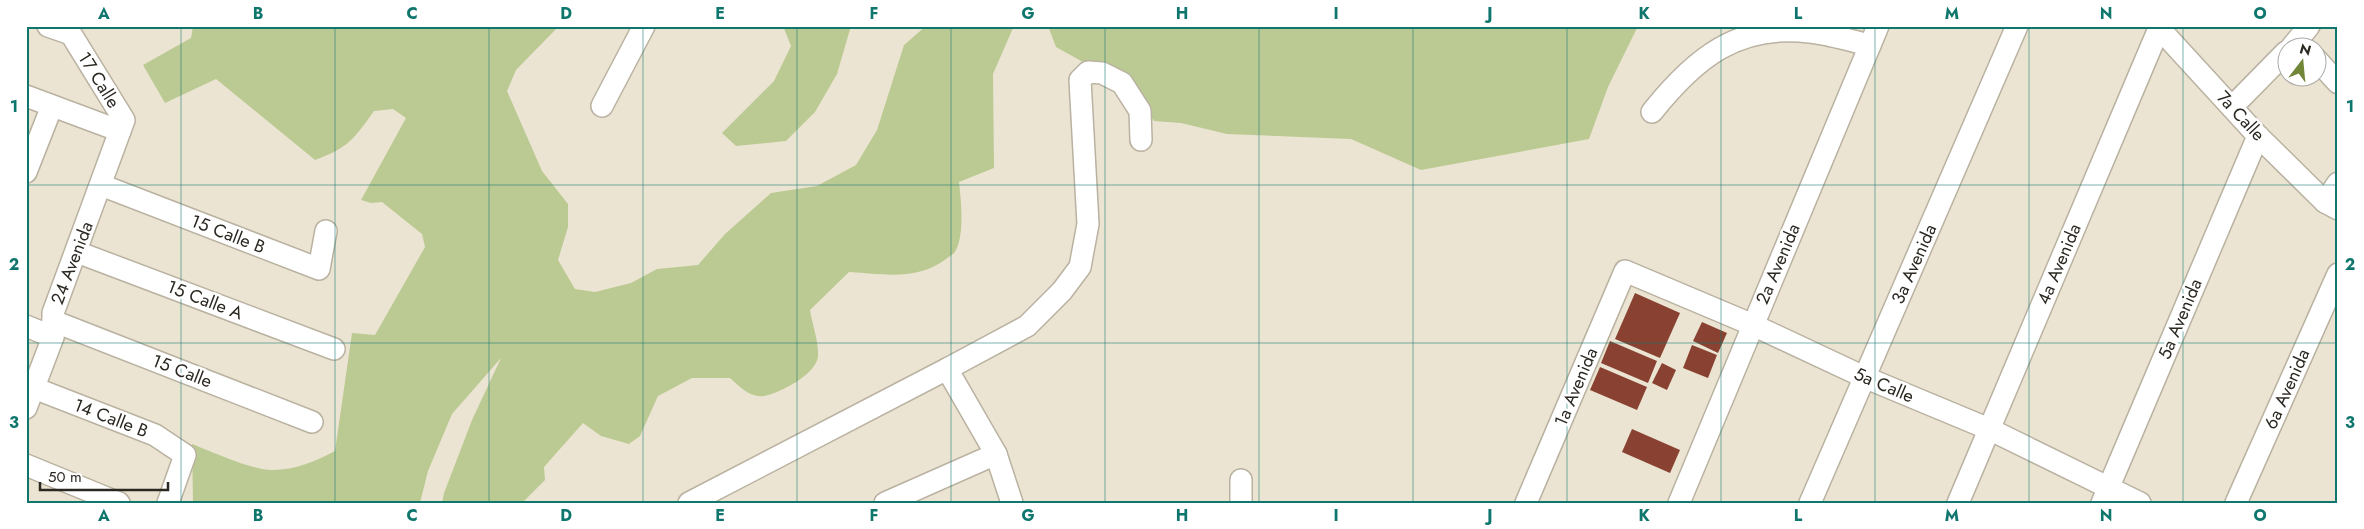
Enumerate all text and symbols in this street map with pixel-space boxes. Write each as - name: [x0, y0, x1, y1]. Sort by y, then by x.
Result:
- text: A: [97, 2, 110, 25]
- text: B: [253, 2, 263, 25]
- text: C: [406, 2, 418, 25]
- text: D: [560, 2, 572, 25]
- text: E: [715, 2, 725, 25]
- text: F: [870, 2, 878, 25]
- text: G: [1021, 2, 1035, 25]
- text: H: [1176, 2, 1188, 25]
- text: I: [1333, 2, 1339, 25]
- text: J: [1484, 2, 1493, 25]
- text: K: [1638, 2, 1650, 25]
- text: L: [1794, 2, 1803, 25]
- text: M: [1945, 2, 1959, 25]
- text: N: [2100, 2, 2112, 25]
- text: O: [2253, 2, 2267, 25]
- north arrow: [2276, 38, 2326, 88]
- text: N: [2297, 38, 2314, 61]
- street label: 17 Calle: [72, 47, 126, 113]
- street label: 7a Calle: [2211, 85, 2271, 147]
- text: 1: [10, 95, 18, 118]
- text: 1: [2346, 95, 2354, 118]
- street label: 15 Calle B: [187, 208, 269, 260]
- street label: 24 Avenida: [44, 218, 100, 308]
- street label: 2a Avenida: [1749, 220, 1807, 308]
- street label: 3a Avenida: [1885, 220, 1943, 308]
- street label: 4a Avenida: [2030, 220, 2088, 308]
- text: 2: [9, 253, 19, 276]
- text: 2: [2345, 253, 2355, 276]
- street label: 15 Calle A: [163, 274, 247, 326]
- street label: 5a Avenida: [2151, 275, 2209, 363]
- street label: 1a Avenida: [1548, 344, 1604, 430]
- street label: 6a Avenida: [2258, 345, 2316, 433]
- street label: 15 Calle: [148, 348, 216, 394]
- street label: 5a Calle: [1850, 361, 1918, 409]
- street label: 14 Calle B: [70, 392, 152, 444]
- text: 3: [9, 411, 19, 434]
- text: 3: [2345, 411, 2355, 434]
- scale bar: [40, 459, 168, 491]
- text: 50 m: [48, 466, 82, 488]
- text: A: [97, 504, 110, 527]
- text: B: [253, 504, 263, 527]
- text: C: [406, 504, 418, 527]
- text: D: [560, 504, 572, 527]
- text: E: [715, 504, 725, 527]
- text: F: [870, 504, 878, 527]
- text: G: [1021, 504, 1035, 527]
- text: H: [1176, 504, 1188, 527]
- text: I: [1333, 504, 1339, 527]
- text: J: [1484, 504, 1493, 527]
- text: K: [1638, 504, 1650, 527]
- text: L: [1794, 504, 1803, 527]
- text: M: [1945, 504, 1959, 527]
- text: N: [2100, 504, 2112, 527]
- text: O: [2253, 504, 2267, 527]

